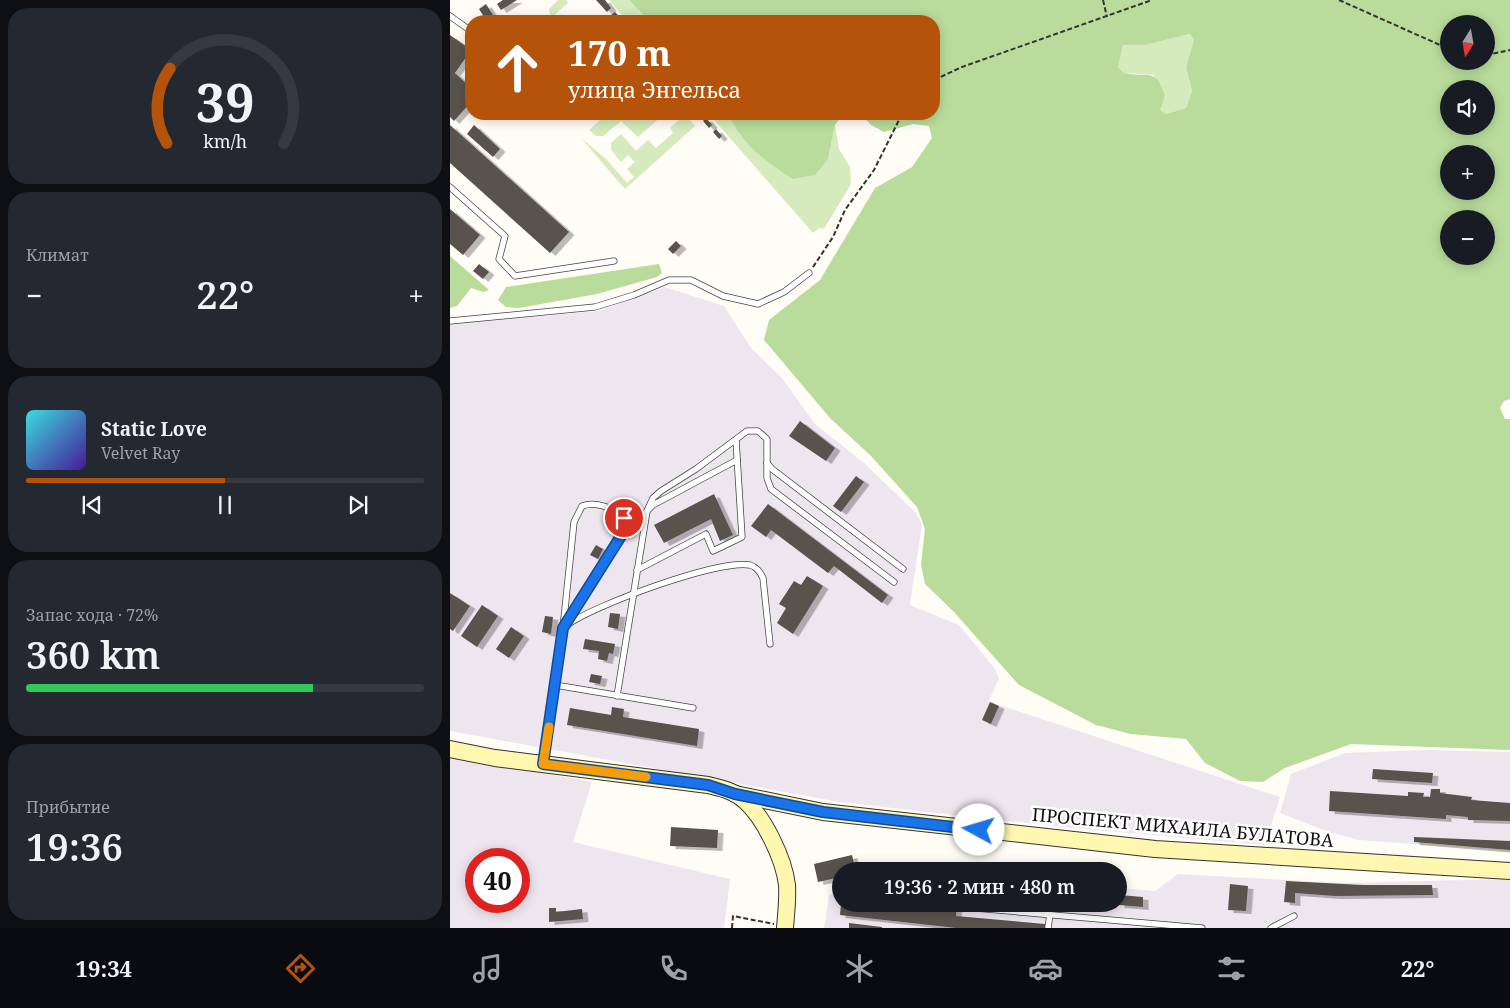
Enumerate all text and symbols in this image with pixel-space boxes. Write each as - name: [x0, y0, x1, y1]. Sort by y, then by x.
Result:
- north arrow: [1440, 15, 1495, 70]
- map controls: [1440, 15, 1495, 265]
- text: 170 m: [568, 29, 671, 76]
- icon: ahead: [485, 35, 550, 100]
- text: 39: [196, 66, 254, 137]
- text: улица Энгельса: [568, 74, 741, 104]
- button: sound: [1440, 80, 1495, 135]
- text: km/h: [203, 129, 247, 153]
- button: +: [1440, 145, 1495, 200]
- button: −: [1440, 210, 1495, 265]
- text: Климат: [26, 244, 89, 266]
- text: 22°: [196, 268, 254, 320]
- text: −: [26, 276, 42, 314]
- text: +: [408, 276, 424, 314]
- text: Static Love: [101, 416, 207, 442]
- text: Velvet Ray: [101, 442, 180, 464]
- icon: previous: [78, 491, 106, 519]
- icon: pause: [211, 491, 239, 519]
- icon: next: [344, 491, 372, 519]
- pin: [603, 497, 645, 539]
- icon: arrive: [610, 504, 638, 532]
- text: Запас хода · 72%: [26, 604, 158, 626]
- text: 360 km: [26, 628, 160, 680]
- text: Прибытие: [26, 796, 110, 818]
- street label: ПРОСПЕКТ МИХАИЛА БУЛАТОВА: [1031, 802, 1335, 852]
- position arrow: [952, 803, 1004, 855]
- text: 19:36: [26, 820, 123, 872]
- speed limit sign: 40: [465, 848, 530, 913]
- text: 19:36 · 2 мин · 480 m: [884, 874, 1075, 900]
- icon: directions: [283, 951, 318, 986]
- icon: music: [470, 951, 505, 986]
- icon: phone: [656, 951, 691, 986]
- icon: climate: [842, 951, 877, 986]
- icon: car: [1028, 951, 1063, 986]
- icon: filters: [1214, 951, 1249, 986]
- text: 19:34: [76, 953, 132, 983]
- text: 22°: [1401, 953, 1434, 983]

